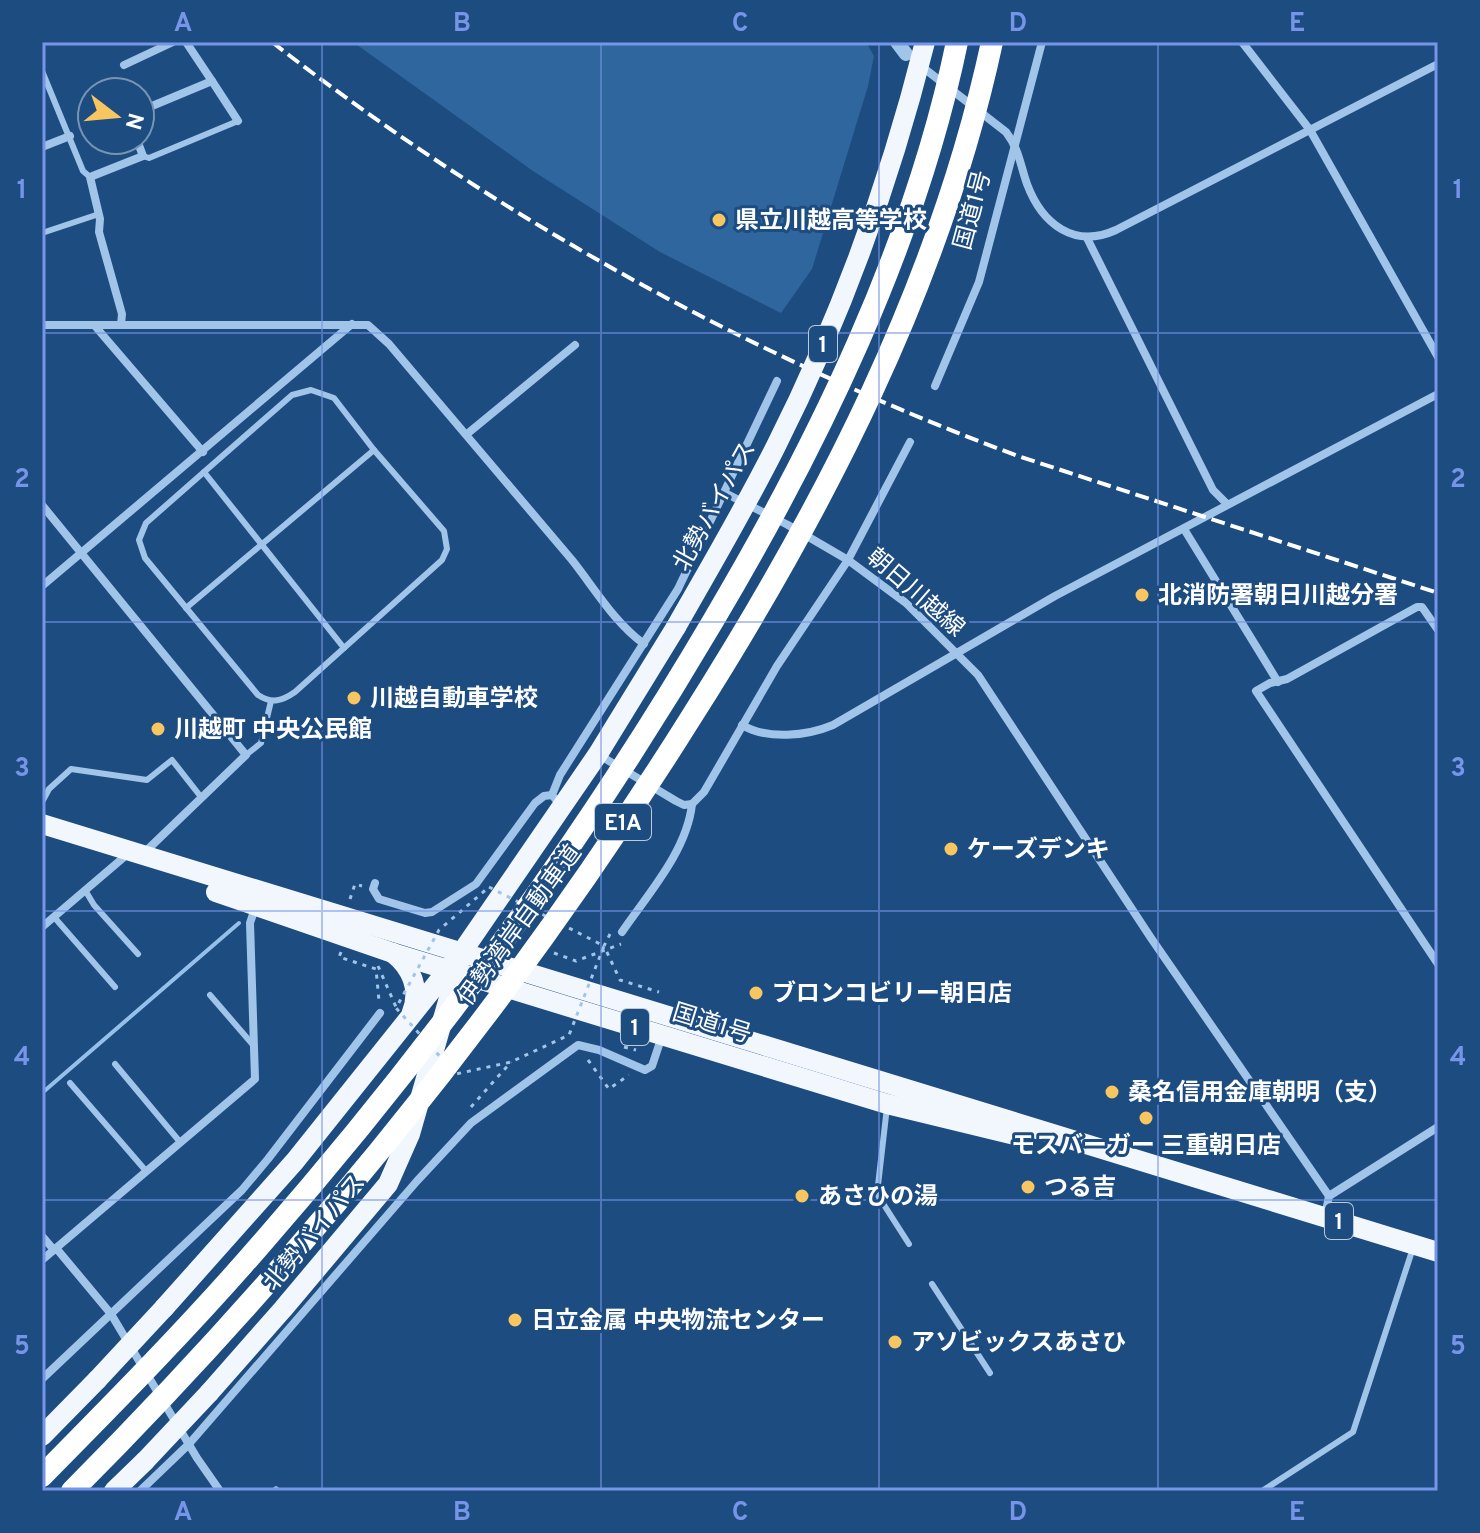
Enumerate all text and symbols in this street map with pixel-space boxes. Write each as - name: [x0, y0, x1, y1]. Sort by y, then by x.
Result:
- text: A: [174, 8, 192, 41]
- text: B: [453, 8, 471, 41]
- text: C: [732, 8, 748, 41]
- text: D: [1009, 8, 1027, 41]
- text: E: [1289, 8, 1305, 41]
- north arrow: [76, 76, 156, 156]
- text: N: [118, 110, 148, 132]
- street label: 国道1号: [949, 168, 999, 253]
- text: 1: [17, 175, 27, 208]
- text: 1: [1453, 175, 1463, 208]
- place label: 県立川越高等学校: [735, 207, 927, 237]
- marker: 県立川越高等学校: [710, 211, 728, 229]
- road number: 1: [809, 326, 837, 362]
- street label: 北勢バイパス: [668, 437, 764, 577]
- text: 2: [14, 464, 30, 497]
- text: 2: [1450, 464, 1466, 497]
- street label: 朝日川越線: [860, 543, 970, 644]
- place label: 北消防署朝日川越分署: [1158, 582, 1398, 612]
- marker: 北消防署朝日川越分署: [1133, 586, 1151, 604]
- place label: 川越自動車学校: [370, 685, 538, 715]
- marker: 川越自動車学校: [345, 689, 363, 707]
- place label: 川越町 中央公民館: [174, 716, 372, 746]
- marker: 川越町 中央公民館: [149, 720, 167, 738]
- text: 3: [14, 753, 30, 786]
- text: 3: [1450, 753, 1466, 786]
- road number: E1A: [595, 804, 651, 840]
- place label: ケーズデンキ: [967, 836, 1110, 866]
- street label: 伊勢湾岸自動車道: [452, 840, 589, 1013]
- marker: ケーズデンキ: [942, 840, 960, 858]
- place label: ブロンコビリー朝日店: [772, 980, 1012, 1010]
- marker: ブロンコビリー朝日店: [747, 984, 765, 1002]
- street label: 国道1号: [668, 999, 755, 1051]
- road number: 1: [621, 1009, 649, 1045]
- text: 4: [14, 1042, 30, 1075]
- text: 4: [1450, 1042, 1466, 1075]
- place label: 桑名信用金庫朝明（支）: [1128, 1079, 1392, 1109]
- marker: 桑名信用金庫朝明（支）: [1103, 1083, 1121, 1101]
- marker: モスバーガー 三重朝日店: [1137, 1109, 1155, 1127]
- place label: モスバーガー 三重朝日店: [1011, 1132, 1281, 1162]
- street label: 北勢バイパス: [258, 1169, 373, 1298]
- place label: つる吉: [1044, 1174, 1116, 1204]
- marker: つる吉: [1019, 1178, 1037, 1196]
- place label: あさひの湯: [818, 1183, 938, 1213]
- marker: あさひの湯: [793, 1187, 811, 1205]
- road number: 1: [1325, 1203, 1353, 1239]
- place label: 日立金属 中央物流センター: [531, 1307, 825, 1337]
- marker: 日立金属 中央物流センター: [506, 1311, 524, 1329]
- place label: アソビックスあさひ: [911, 1329, 1126, 1359]
- text: 5: [14, 1331, 30, 1364]
- text: 5: [1450, 1331, 1466, 1364]
- marker: アソビックスあさひ: [886, 1333, 904, 1351]
- text: A: [174, 1497, 192, 1530]
- text: B: [453, 1497, 471, 1530]
- text: C: [732, 1497, 748, 1530]
- text: D: [1009, 1497, 1027, 1530]
- text: E: [1289, 1497, 1305, 1530]

